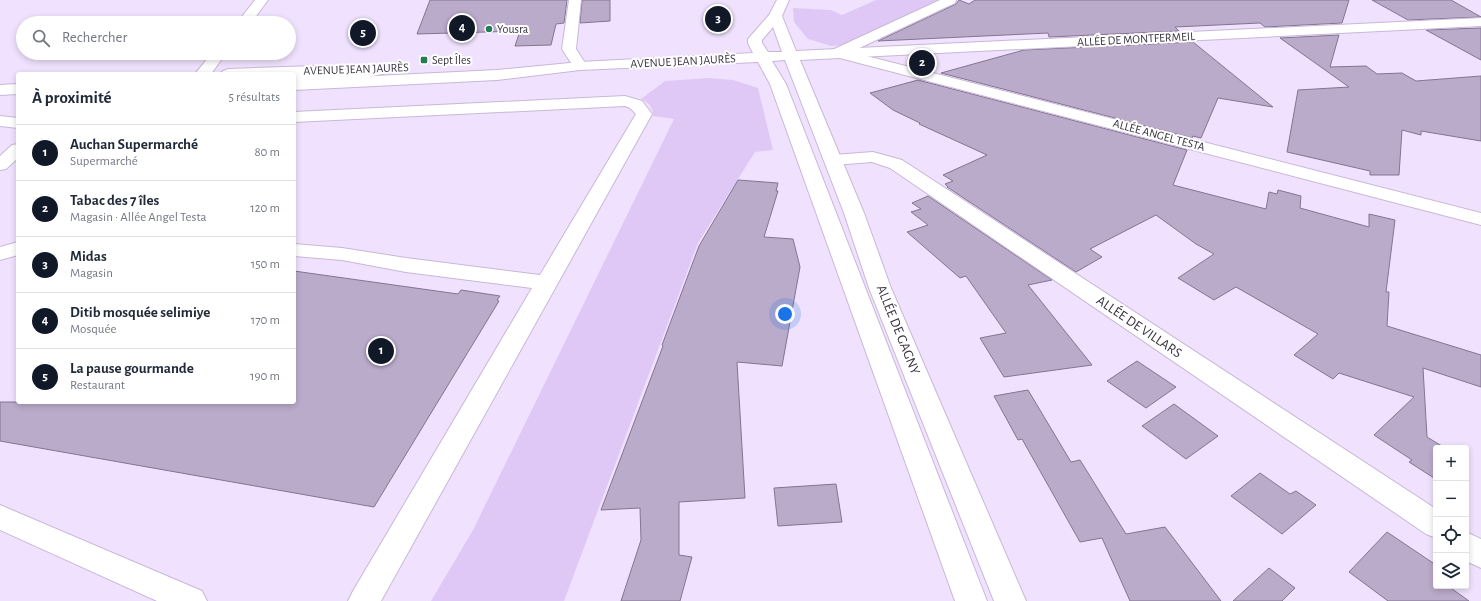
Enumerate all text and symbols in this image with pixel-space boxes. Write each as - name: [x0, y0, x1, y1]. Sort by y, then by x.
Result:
- pin: 3: [705, 4, 731, 34]
- pin: 4: [449, 13, 475, 43]
- search box: [16, 16, 296, 60]
- pin: 5: [350, 18, 376, 48]
- place label: Yousra: [497, 23, 529, 35]
- marker: Yousra: [484, 24, 494, 34]
- icon: search: [30, 27, 52, 49]
- street label: ALLÉE DE MONTFERMEIL: [1077, 29, 1195, 48]
- text: Rechercher: [62, 30, 127, 45]
- pin: 2: [909, 48, 935, 78]
- street label: AVENUE JEAN JAURÈS: [630, 51, 736, 70]
- place label: Sept Îles: [432, 53, 471, 66]
- marker: Sept Îles: [419, 55, 429, 65]
- street label: AVENUE JEAN JAURÈS: [303, 60, 409, 77]
- text: À proximité: [32, 89, 112, 106]
- text: 5 résultats: [228, 91, 280, 104]
- street label: ALLÉE ANGEL TESTA: [1112, 116, 1207, 153]
- text: Auchan Supermarché: [70, 137, 198, 152]
- text: 1: [43, 146, 47, 159]
- text: 80 m: [254, 146, 280, 159]
- text: Supermarché: [70, 155, 138, 168]
- text: Tabac des 7 îles: [70, 193, 159, 208]
- text: 2: [42, 202, 48, 215]
- text: 120 m: [250, 202, 280, 215]
- text: Magasin · Allée Angel Testa: [70, 211, 207, 224]
- text: Midas: [70, 249, 107, 264]
- text: 3: [42, 258, 48, 271]
- text: 150 m: [251, 258, 280, 271]
- text: Magasin: [70, 267, 113, 280]
- street label: ALLÉE DE GAGNY: [874, 282, 925, 377]
- street label: ALLÉE DE VILLARS: [1094, 291, 1186, 361]
- your location: [775, 304, 795, 324]
- text: Ditib mosquée selimiye: [70, 305, 210, 320]
- text: 4: [42, 314, 48, 327]
- text: 170 m: [251, 314, 280, 327]
- text: Mosquée: [70, 323, 116, 336]
- pin: 1: [368, 336, 394, 366]
- text: La pause gourmande: [70, 361, 194, 376]
- text: 5: [42, 370, 48, 383]
- text: 190 m: [250, 370, 280, 383]
- text: Restaurant: [70, 379, 125, 392]
- map controls: [1433, 445, 1469, 589]
- button: +: [1433, 445, 1469, 481]
- button: −: [1433, 481, 1469, 517]
- button: locate: [1433, 517, 1469, 553]
- button: layers: [1433, 553, 1469, 589]

